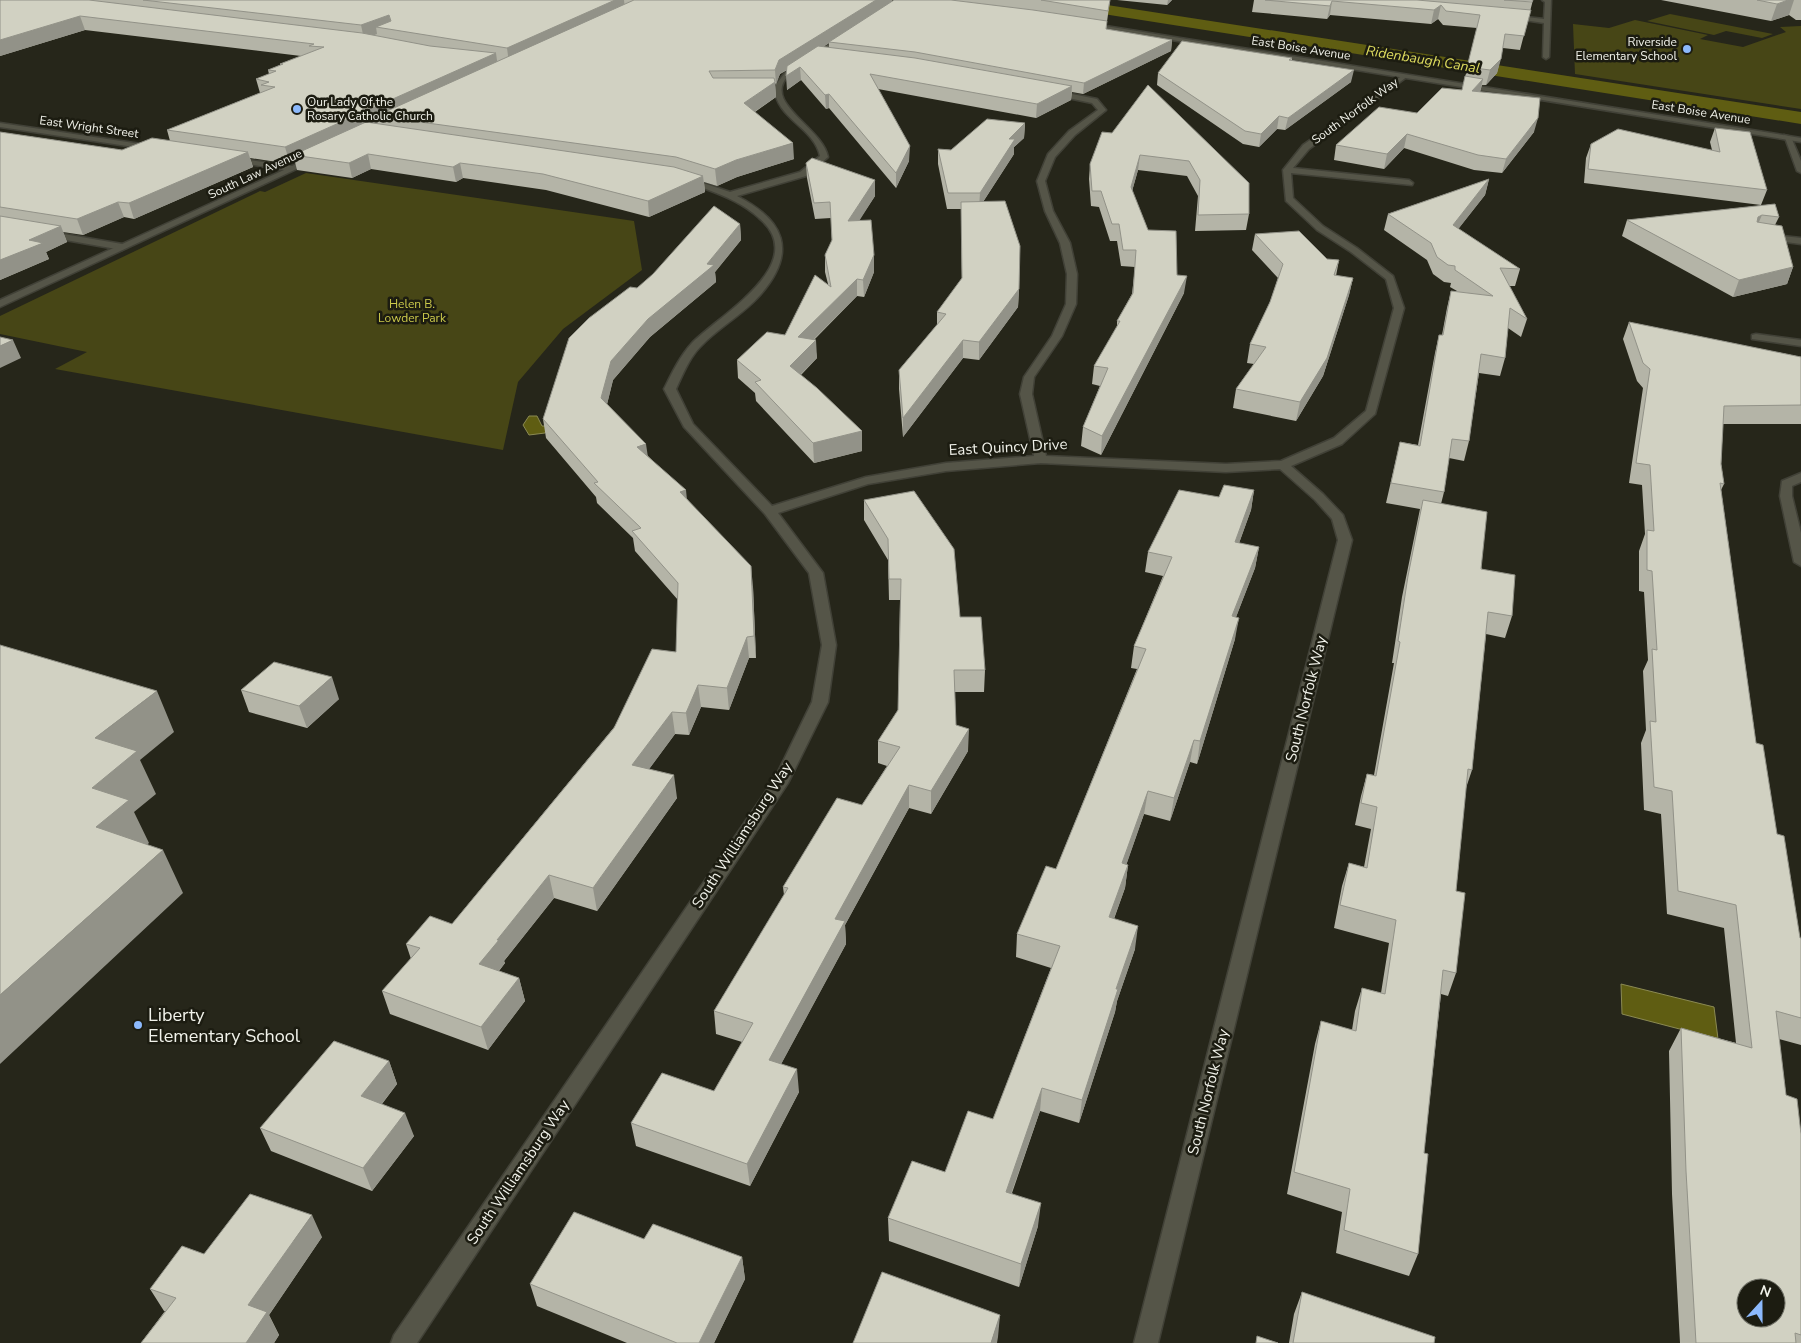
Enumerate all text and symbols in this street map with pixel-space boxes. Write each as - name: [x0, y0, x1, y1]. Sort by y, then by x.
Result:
- street label: East Boise Avenue: [1250, 32, 1352, 64]
- place label: Riverside Elementary School: [1576, 34, 1677, 64]
- water label: Ridenbaugh Canal: [1364, 41, 1481, 78]
- marker: Riverside Elementary School: [1681, 43, 1693, 55]
- street label: South Norfolk Way: [1309, 74, 1402, 148]
- place label: Our Lady Of the Rosary Catholic Church: [307, 94, 433, 124]
- street label: East Boise Avenue: [1650, 96, 1752, 128]
- marker: Our Lady Of the Rosary Catholic Church: [291, 103, 303, 115]
- street label: East Wright Street: [38, 112, 140, 142]
- street label: South Law Avenue: [206, 145, 304, 203]
- park label: Helen B. Lowder Park: [378, 296, 447, 326]
- street label: East Quincy Drive: [948, 434, 1068, 460]
- street label: South Norfolk Way: [1281, 634, 1331, 764]
- street label: South Williamsburg Way: [687, 758, 797, 912]
- place label: Liberty Elementary School: [148, 1003, 301, 1048]
- marker: Liberty Elementary School: [132, 1019, 144, 1031]
- street label: South Norfolk Way: [1183, 1027, 1233, 1157]
- street label: South Williamsburg Way: [462, 1096, 574, 1248]
- north arrow: [1736, 1278, 1786, 1328]
- text: N: [1757, 1281, 1774, 1302]

